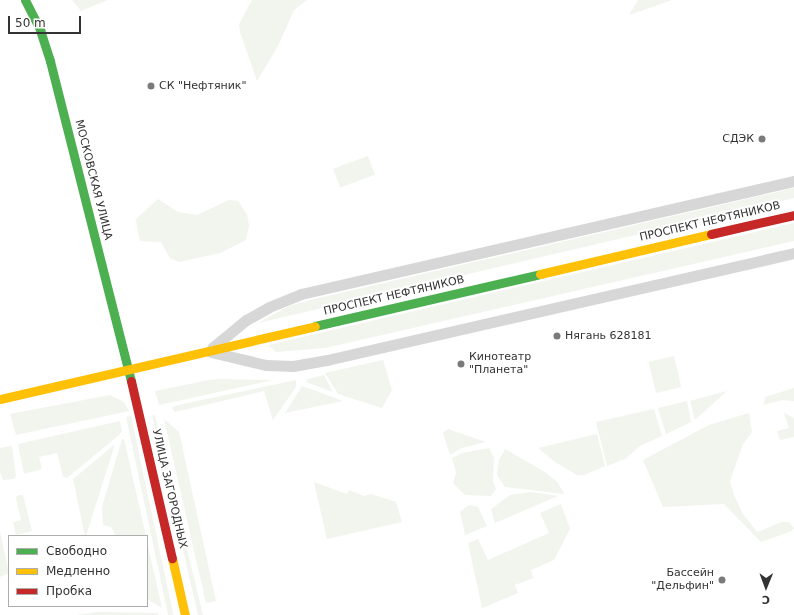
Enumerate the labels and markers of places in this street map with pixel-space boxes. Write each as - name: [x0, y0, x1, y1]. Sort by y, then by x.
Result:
- place label: СК "Нефтяник": [159, 79, 247, 93]
- marker: СК "Нефтяник": [146, 81, 156, 91]
- place label: СДЭК: [722, 132, 754, 146]
- marker: СДЭК: [757, 134, 767, 144]
- place label: Нягань 628181: [565, 329, 652, 343]
- marker: Нягань 628181: [552, 331, 562, 341]
- place label: Кинотеатр "Планета": [469, 351, 531, 377]
- marker: Кинотеатр "Планета": [456, 359, 466, 369]
- place label: Бассейн "Дельфин": [651, 567, 714, 593]
- marker: Бассейн "Дельфин": [717, 575, 727, 585]

